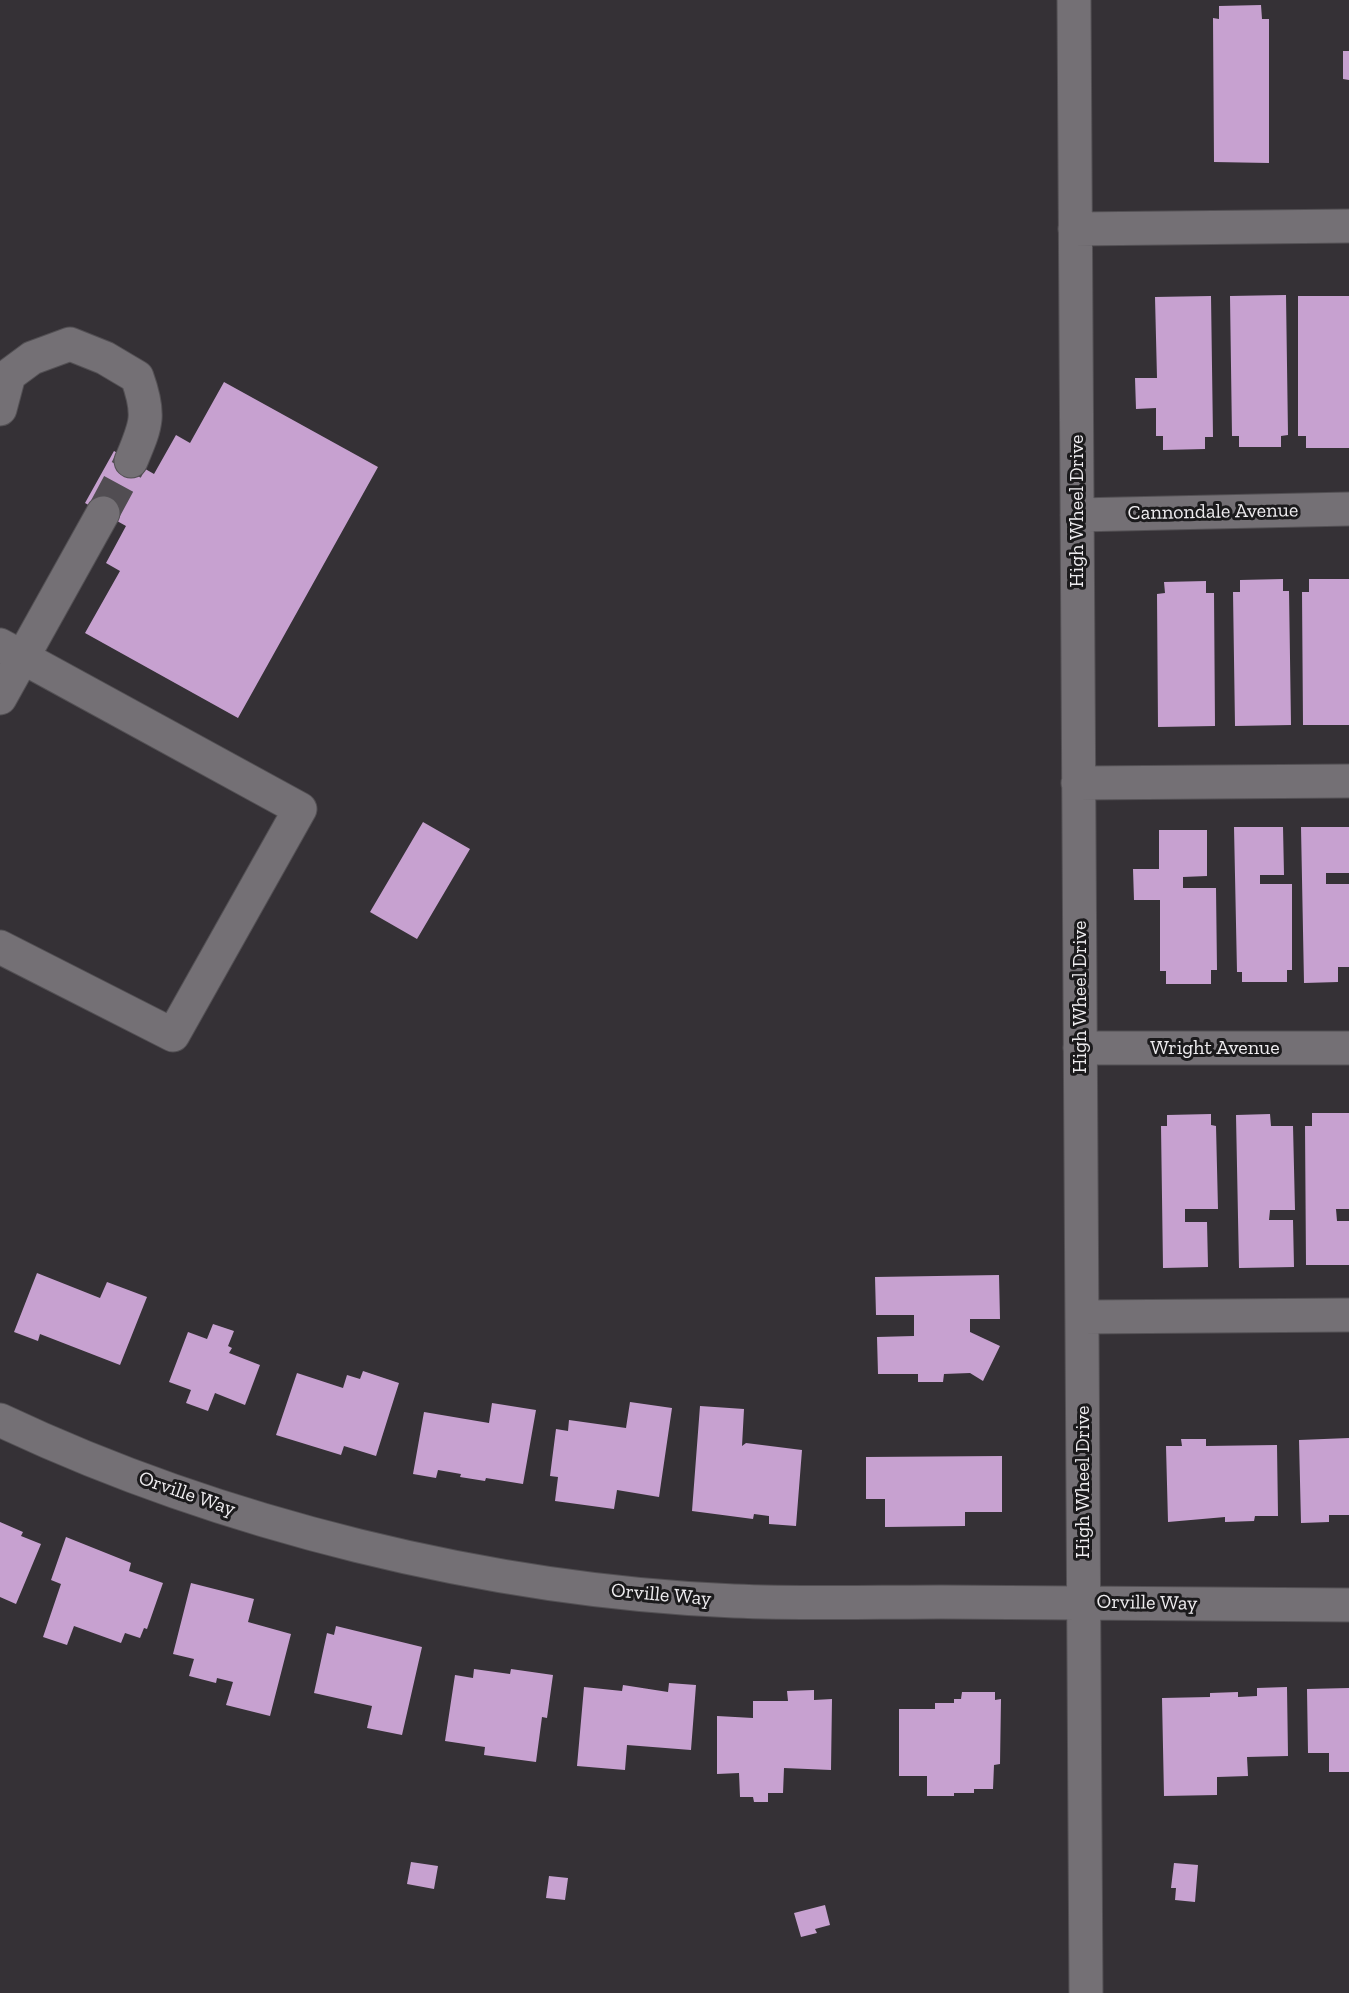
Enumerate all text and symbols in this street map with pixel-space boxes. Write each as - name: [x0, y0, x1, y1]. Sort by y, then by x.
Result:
- street label: High Wheel Drive: [1065, 434, 1089, 588]
- street label: Cannondale Avenue: [1128, 499, 1298, 525]
- street label: High Wheel Drive: [1068, 920, 1092, 1074]
- street label: Wright Avenue: [1150, 1036, 1280, 1060]
- street label: High Wheel Drive: [1071, 1405, 1095, 1559]
- street label: Orville Way: [136, 1466, 238, 1522]
- street label: Orville Way: [610, 1579, 712, 1611]
- street label: Orville Way: [1096, 1590, 1198, 1616]

